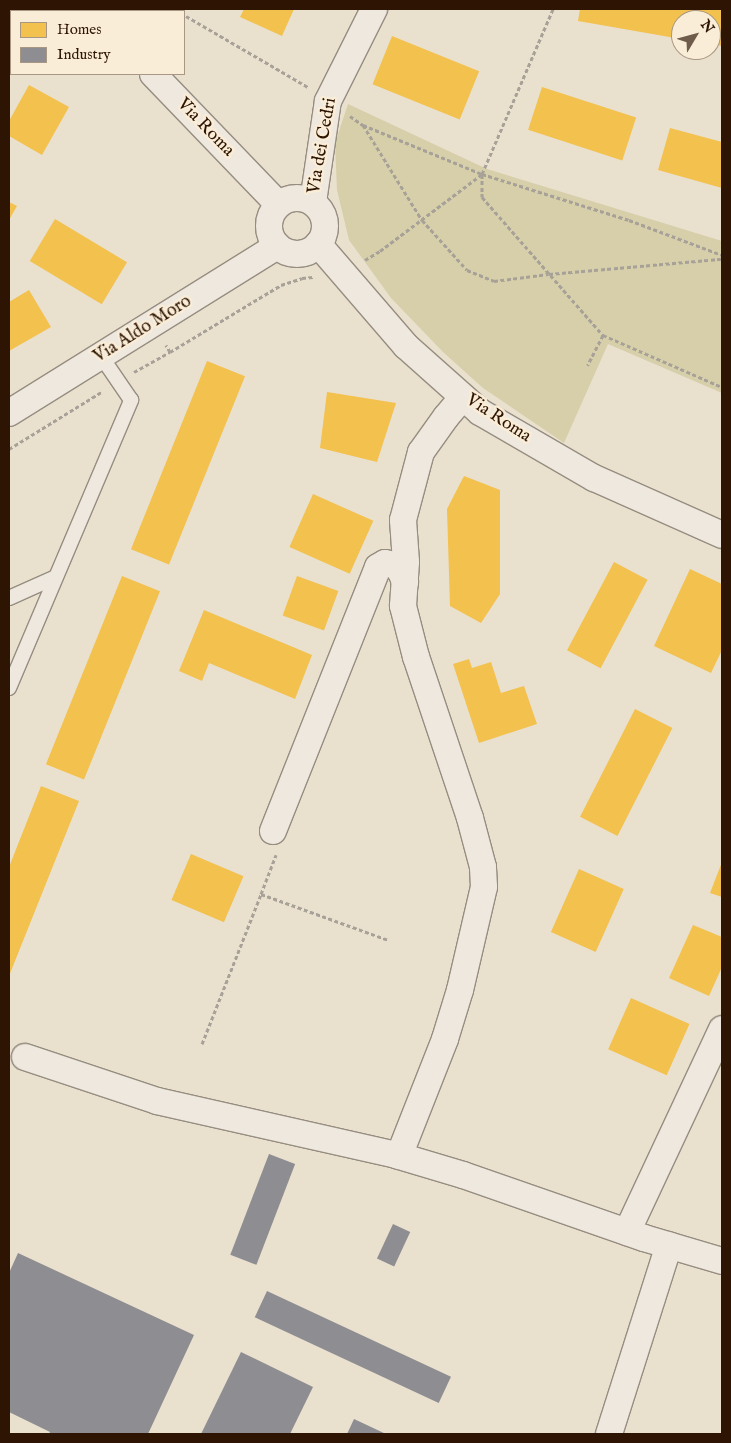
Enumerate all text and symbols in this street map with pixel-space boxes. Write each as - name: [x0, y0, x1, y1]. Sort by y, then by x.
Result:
- legend: [10, 10, 185, 75]
- north arrow: [671, 10, 721, 60]
- text: N: [696, 16, 718, 37]
- text: Homes: [57, 20, 101, 39]
- text: Industry: [57, 45, 111, 64]
- street label: Via Roma: [172, 94, 238, 162]
- street label: Via dei Cedri: [304, 96, 342, 196]
- street label: Via Aldo Moro: [90, 291, 196, 369]
- street label: Via Roma: [461, 390, 535, 448]

